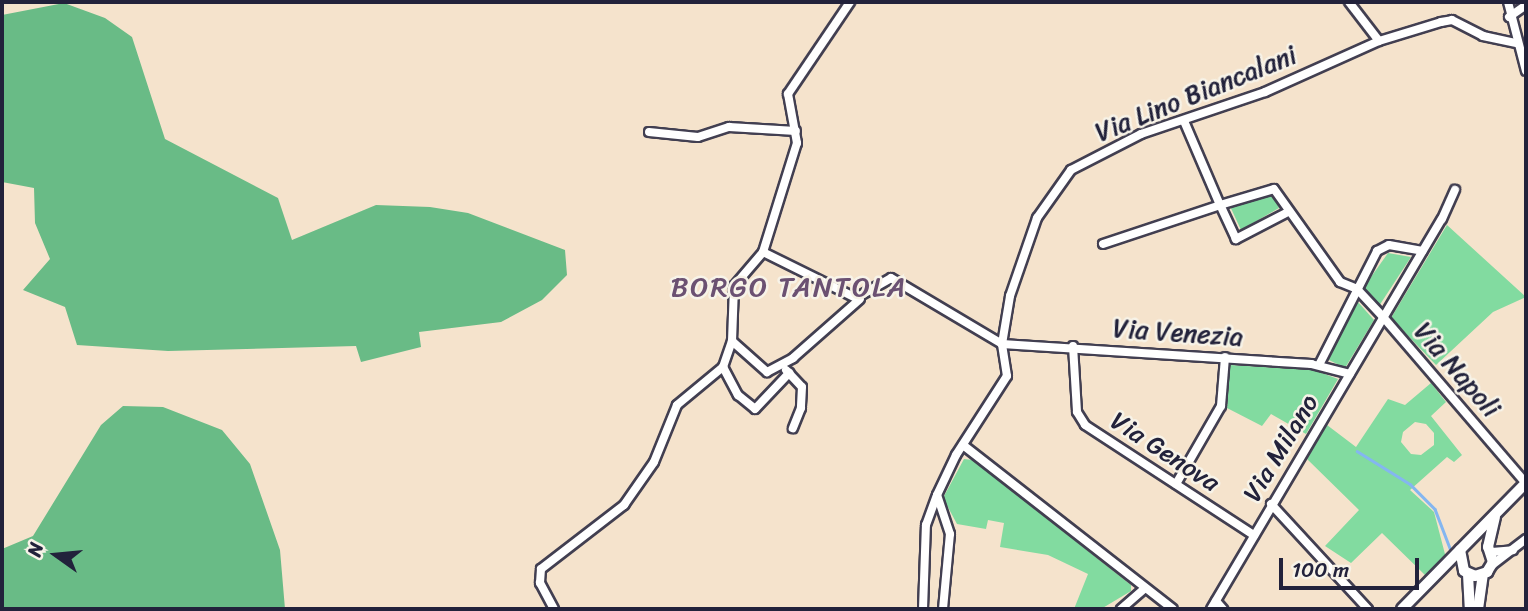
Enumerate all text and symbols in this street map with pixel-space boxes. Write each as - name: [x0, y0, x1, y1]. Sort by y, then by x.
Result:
- street label: Via Lino Biancalani: [1091, 39, 1301, 149]
- district label: BORGO TANTOLA: [673, 270, 905, 304]
- street label: Via Venezia: [1113, 313, 1243, 353]
- street label: Via Napoli: [1407, 316, 1507, 424]
- street label: Via Milano: [1237, 389, 1325, 507]
- street label: Via Genova: [1104, 405, 1226, 499]
- north arrow: [21, 520, 91, 590]
- text: N: [18, 539, 53, 560]
- scale bar: [1283, 544, 1423, 588]
- text: 100 m: [1292, 551, 1349, 589]

